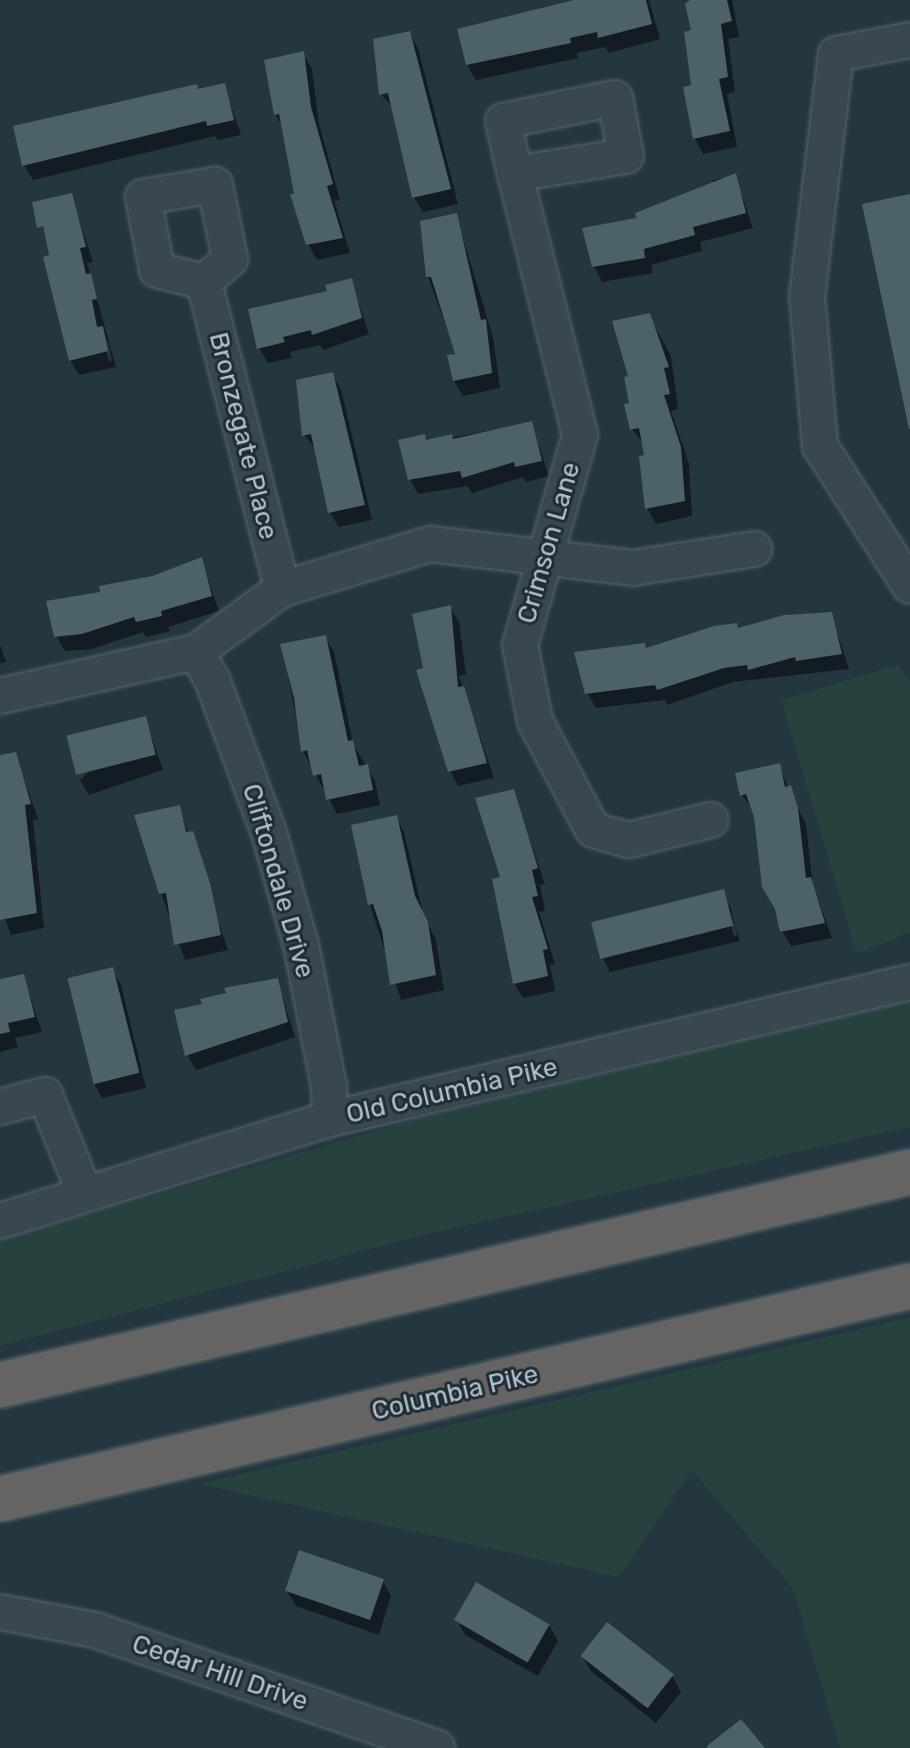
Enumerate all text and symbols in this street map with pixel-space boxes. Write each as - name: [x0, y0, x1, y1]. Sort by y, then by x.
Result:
- street label: Bronzegate Place: [202, 329, 284, 543]
- street label: Crimson Lane: [511, 459, 587, 627]
- street label: Cliftondale Drive: [235, 780, 321, 982]
- street label: Old Columbia Pike: [343, 1052, 561, 1130]
- street label: Columbia Pike: [369, 1359, 541, 1427]
- street label: Cedar Hill Drive: [128, 1628, 312, 1718]

